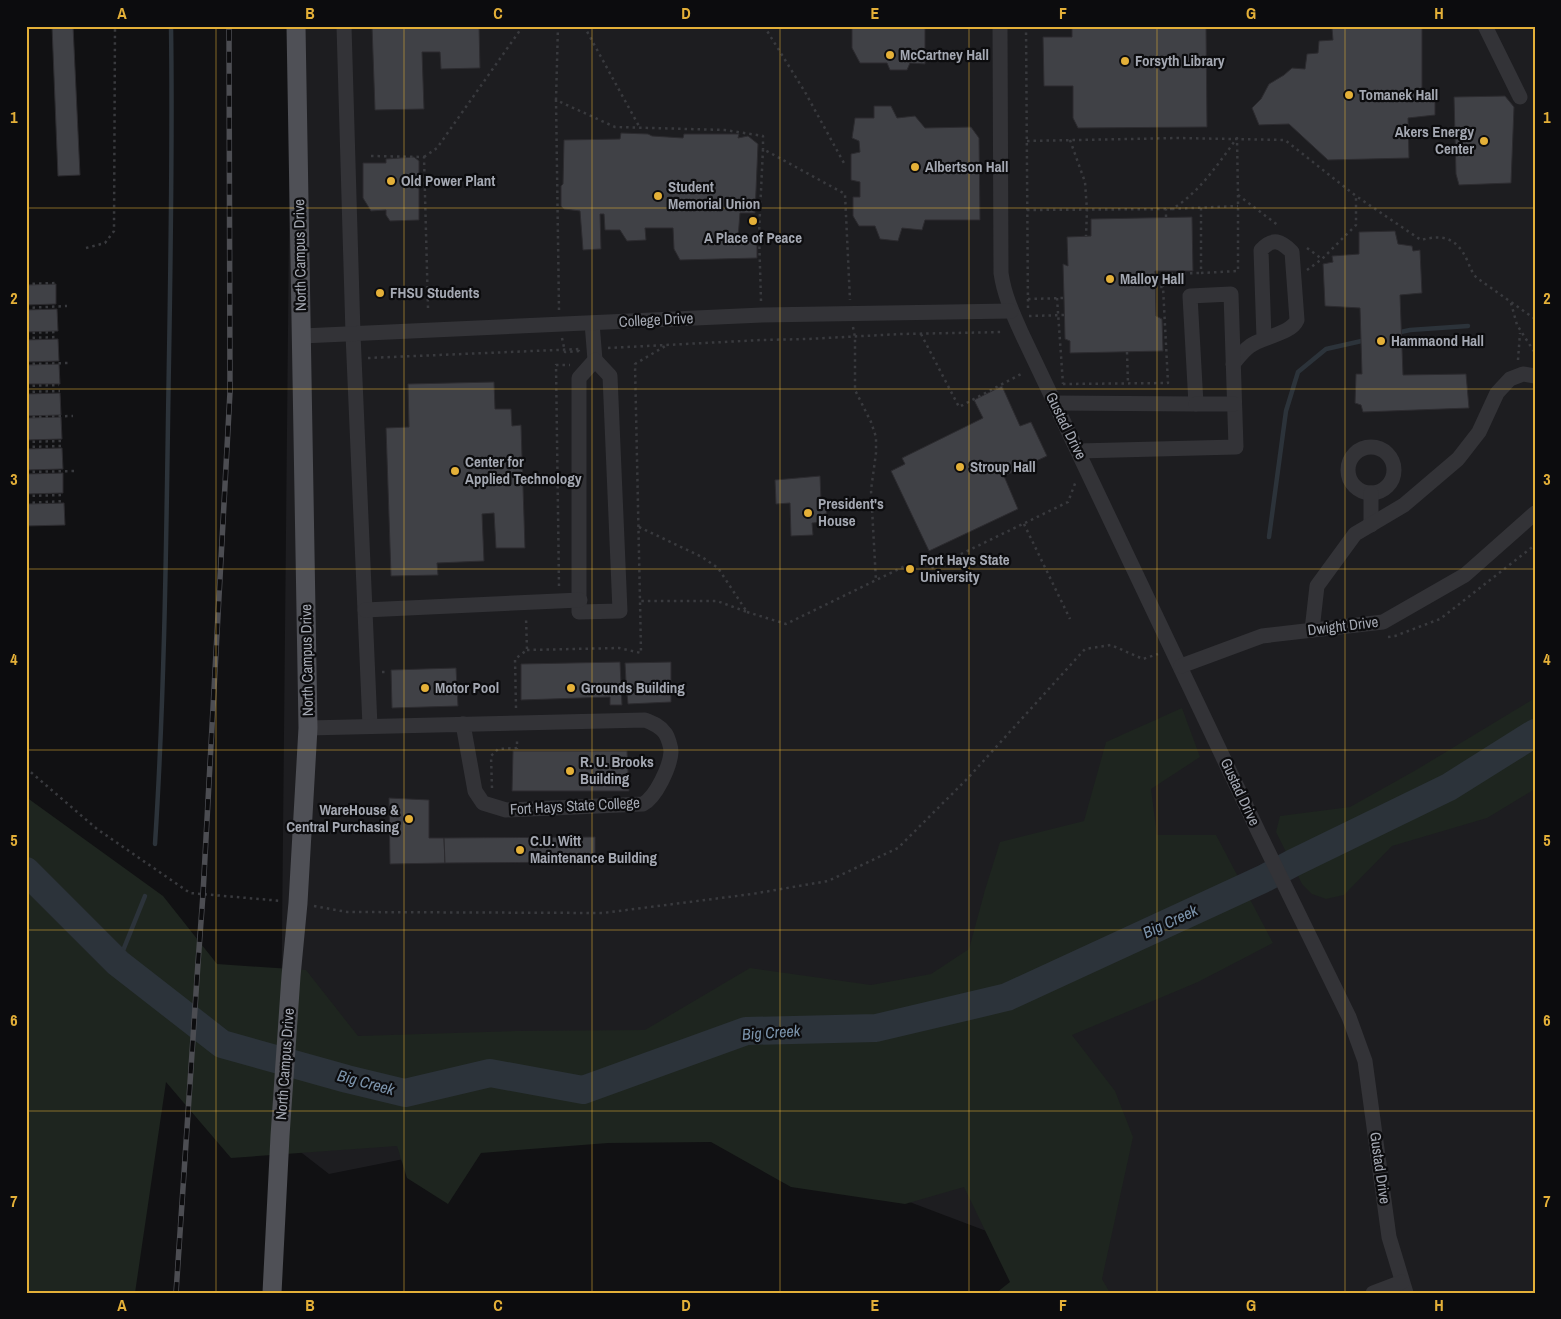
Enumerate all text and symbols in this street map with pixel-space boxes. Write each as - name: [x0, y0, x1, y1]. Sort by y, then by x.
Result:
- text: A: [117, 2, 127, 24]
- text: B: [305, 2, 315, 24]
- text: C: [493, 2, 503, 24]
- text: D: [681, 2, 691, 24]
- text: E: [871, 2, 880, 24]
- text: F: [1059, 2, 1067, 24]
- text: G: [1246, 2, 1256, 24]
- text: H: [1434, 2, 1444, 24]
- place label: McCartney Hall: [900, 44, 989, 65]
- marker: McCartney Hall: [884, 49, 896, 61]
- place label: Forsyth Library: [1135, 50, 1225, 71]
- marker: Forsyth Library: [1119, 55, 1131, 67]
- place label: Tomanek Hall: [1359, 84, 1438, 105]
- marker: Tomanek Hall: [1343, 89, 1355, 101]
- text: 1: [10, 106, 18, 128]
- text: 1: [1543, 106, 1551, 128]
- place label: Akers Energy Center: [1395, 121, 1474, 159]
- marker: Akers Energy Center: [1478, 135, 1490, 147]
- place label: Albertson Hall: [925, 156, 1008, 177]
- marker: Albertson Hall: [909, 161, 921, 173]
- place label: Old Power Plant: [401, 170, 495, 191]
- marker: Old Power Plant: [385, 175, 397, 187]
- place label: Student Memorial Union: [668, 176, 760, 214]
- marker: Student Memorial Union: [652, 190, 664, 202]
- street label: North Campus Drive: [288, 199, 311, 311]
- marker: A Place of Peace: [747, 215, 759, 227]
- place label: A Place of Peace: [704, 227, 802, 248]
- place label: Malloy Hall: [1120, 268, 1184, 289]
- marker: Malloy Hall: [1104, 273, 1116, 285]
- place label: FHSU Students: [390, 282, 480, 303]
- text: 2: [10, 287, 18, 309]
- marker: FHSU Students: [374, 287, 386, 299]
- text: 2: [1543, 287, 1551, 309]
- street label: College Drive: [618, 307, 694, 332]
- place label: Hammaond Hall: [1391, 330, 1484, 351]
- marker: Hammaond Hall: [1375, 335, 1387, 347]
- street label: Gustad Drive: [1041, 389, 1092, 463]
- place label: Center for Applied Technology: [465, 451, 582, 489]
- place label: Stroup Hall: [970, 456, 1036, 477]
- marker: Stroup Hall: [954, 461, 966, 473]
- marker: Center for Applied Technology: [449, 465, 461, 477]
- text: 3: [10, 468, 18, 490]
- text: 3: [1543, 468, 1551, 490]
- place label: President's House: [818, 493, 884, 531]
- marker: President's House: [802, 507, 814, 519]
- place label: Fort Hays State University: [920, 549, 1010, 587]
- marker: Fort Hays State University: [904, 563, 916, 575]
- street label: North Campus Drive: [295, 604, 318, 716]
- street label: Dwight Drive: [1306, 611, 1380, 640]
- text: 4: [10, 648, 18, 670]
- text: 4: [1543, 648, 1551, 670]
- place label: Motor Pool: [435, 677, 499, 698]
- place label: Grounds Building: [581, 677, 685, 698]
- marker: Motor Pool: [419, 682, 431, 694]
- marker: Grounds Building: [565, 682, 577, 694]
- place label: R. U. Brooks Building: [580, 751, 654, 789]
- street label: Gustad Drive: [1216, 755, 1265, 829]
- marker: R. U. Brooks Building: [564, 765, 576, 777]
- street label: Fort Hays State College: [510, 792, 641, 819]
- place label: WareHouse & Central Purchasing: [286, 799, 399, 837]
- marker: WareHouse & Central Purchasing: [403, 813, 415, 825]
- text: 5: [10, 829, 18, 851]
- text: 5: [1543, 829, 1551, 851]
- place label: C.U. Witt Maintenance Building: [530, 830, 658, 868]
- marker: C.U. Witt Maintenance Building: [514, 844, 526, 856]
- water label: Big Creek: [1139, 899, 1201, 943]
- street label: North Campus Drive: [270, 1007, 299, 1121]
- text: 6: [10, 1009, 18, 1031]
- text: 6: [1543, 1009, 1551, 1031]
- water label: Big Creek: [741, 1019, 801, 1045]
- water label: Big Creek: [335, 1064, 397, 1100]
- street label: Gustad Drive: [1365, 1131, 1396, 1205]
- text: 7: [10, 1190, 18, 1212]
- text: 7: [1543, 1190, 1551, 1212]
- text: A: [117, 1294, 127, 1316]
- text: B: [305, 1294, 315, 1316]
- text: C: [493, 1294, 503, 1316]
- text: D: [681, 1294, 691, 1316]
- text: E: [871, 1294, 880, 1316]
- text: F: [1059, 1294, 1067, 1316]
- text: G: [1246, 1294, 1256, 1316]
- text: H: [1434, 1294, 1444, 1316]

